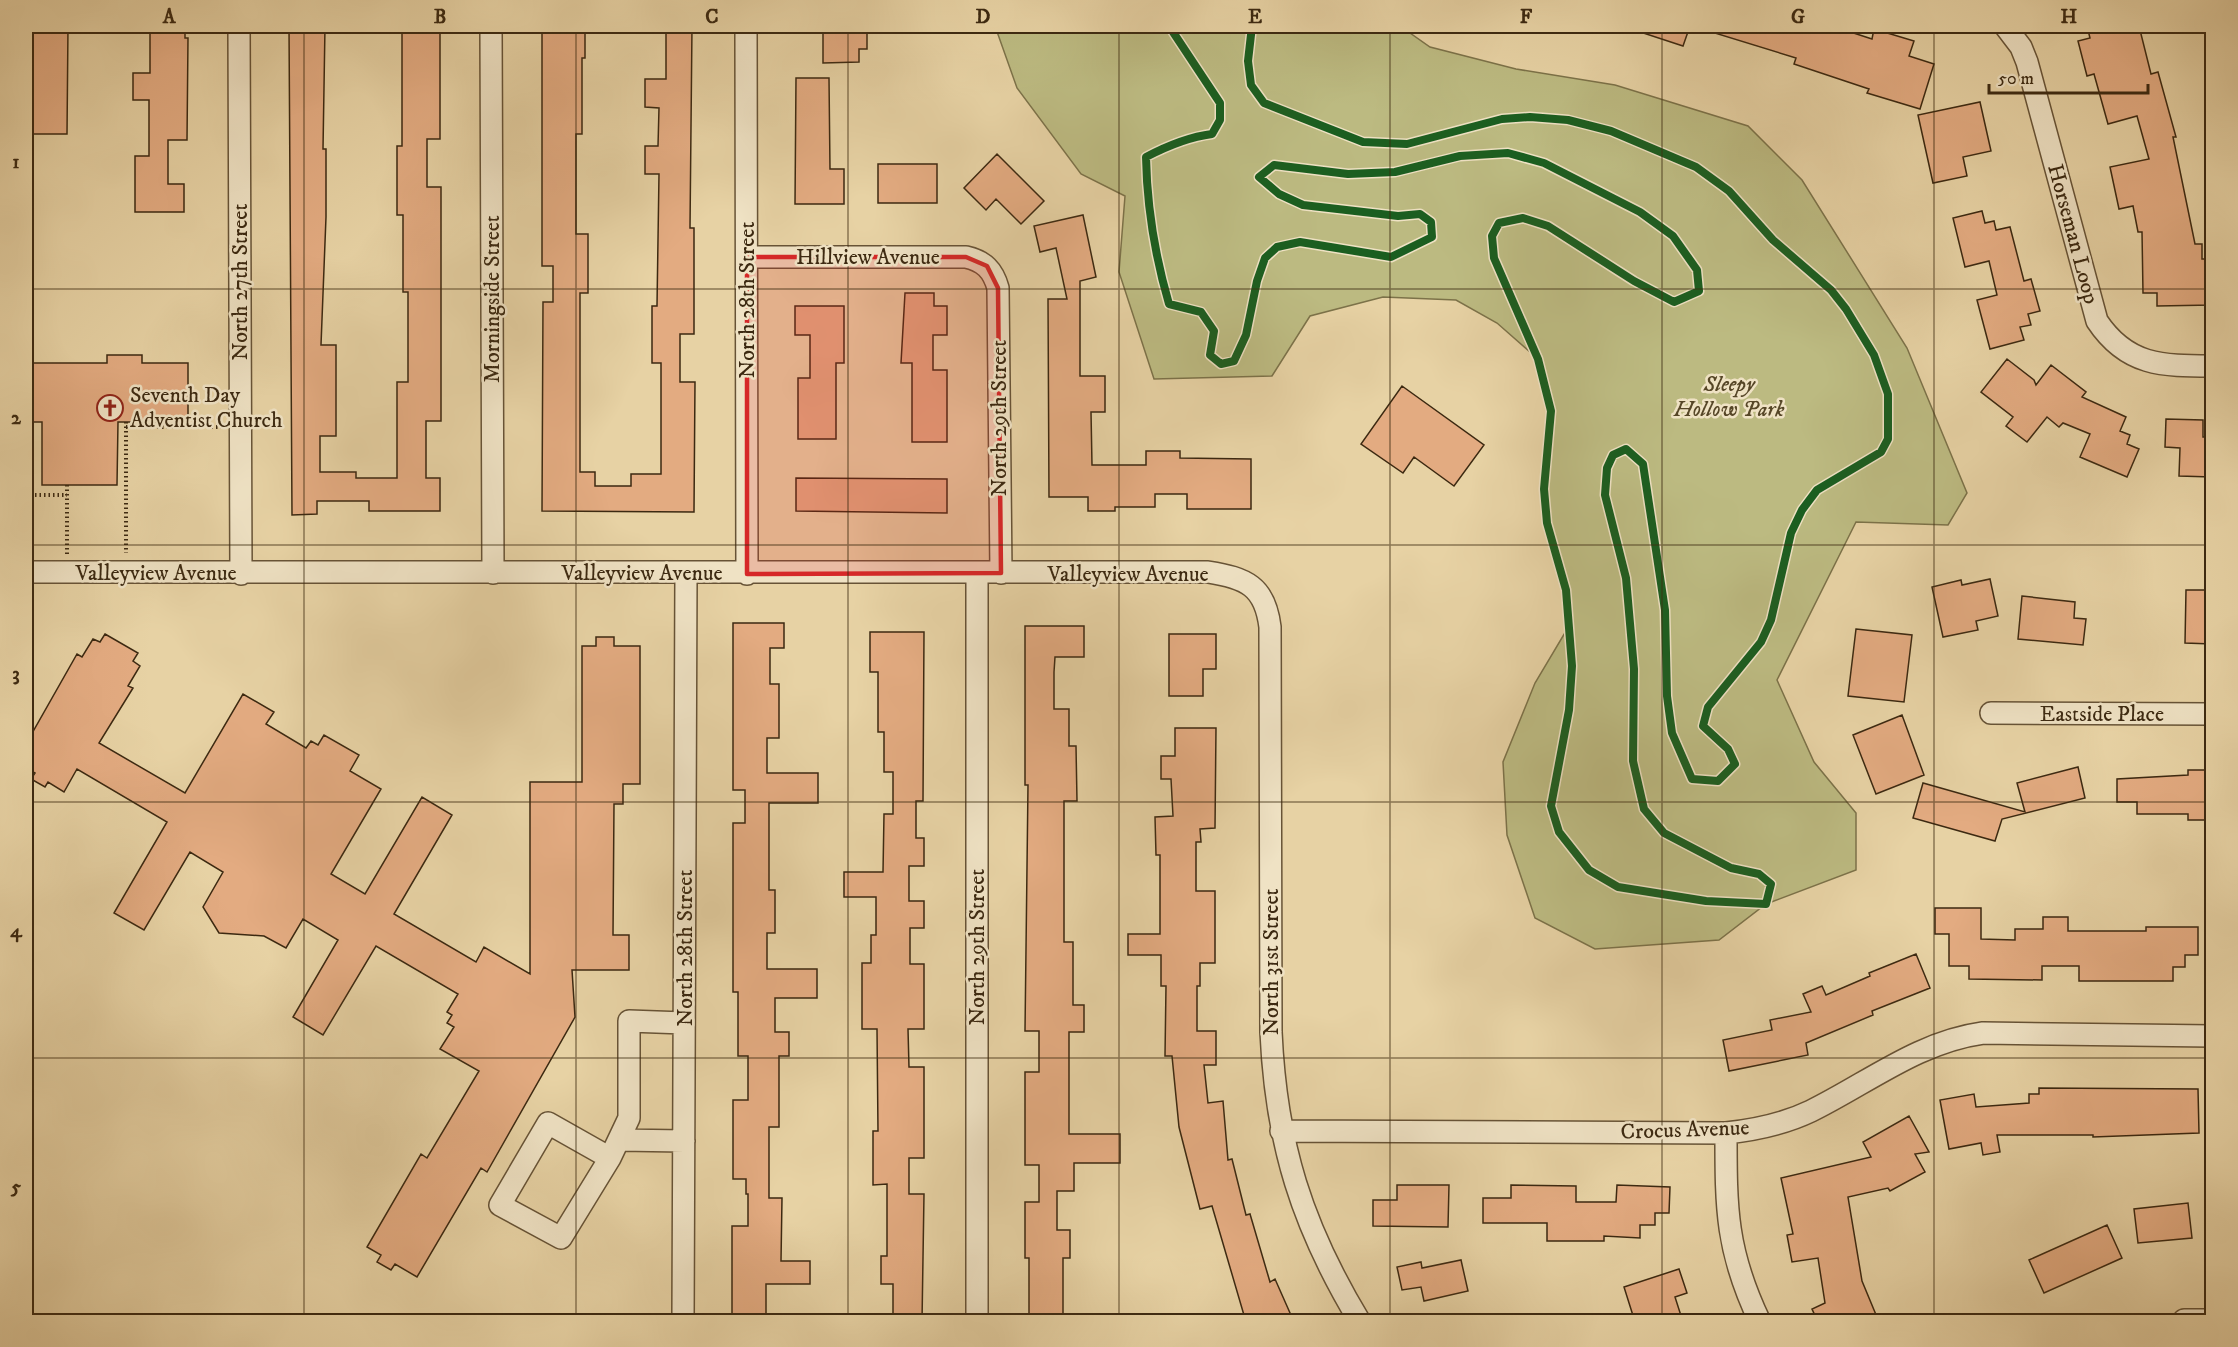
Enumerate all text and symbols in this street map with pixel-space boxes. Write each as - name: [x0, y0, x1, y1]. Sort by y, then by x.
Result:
- text: A: [162, 5, 177, 30]
- text: B: [434, 5, 446, 30]
- text: C: [705, 5, 719, 30]
- text: D: [976, 5, 991, 30]
- text: E: [1248, 5, 1262, 30]
- text: F: [1520, 5, 1533, 30]
- text: G: [1791, 5, 1805, 30]
- text: H: [2061, 5, 2078, 30]
- scale bar: [1989, 57, 2148, 95]
- text: 50 m: [1998, 68, 2034, 90]
- text: 1: [12, 150, 20, 175]
- street label: Horseman Loop: [2041, 161, 2105, 307]
- street label: North 27th Street: [227, 204, 254, 360]
- street label: Morningside Street: [479, 215, 506, 383]
- street label: North 28th Street: [734, 222, 761, 378]
- street label: Hillview Avenue: [796, 244, 940, 271]
- street label: North 29th Street: [986, 340, 1013, 496]
- park label: Sleepy Hollow Park: [1673, 371, 1785, 423]
- place label: Seventh Day Adventist Church: [130, 382, 283, 434]
- church icon: Seventh Day Adventist Church: [95, 393, 125, 423]
- text: 2: [11, 406, 22, 431]
- street label: Valleyview Avenue: [74, 560, 237, 587]
- street label: Valleyview Avenue: [560, 560, 723, 587]
- street label: Valleyview Avenue: [1046, 561, 1209, 588]
- text: 3: [12, 662, 20, 687]
- street label: Eastside Place: [2040, 701, 2164, 728]
- street label: North 29th Street: [964, 869, 991, 1025]
- street label: North 28th Street: [672, 870, 699, 1026]
- street label: North 31st Street: [1258, 888, 1285, 1036]
- text: 4: [10, 919, 23, 944]
- street label: Crocus Avenue: [1620, 1114, 1750, 1146]
- text: 5: [10, 1175, 21, 1200]

